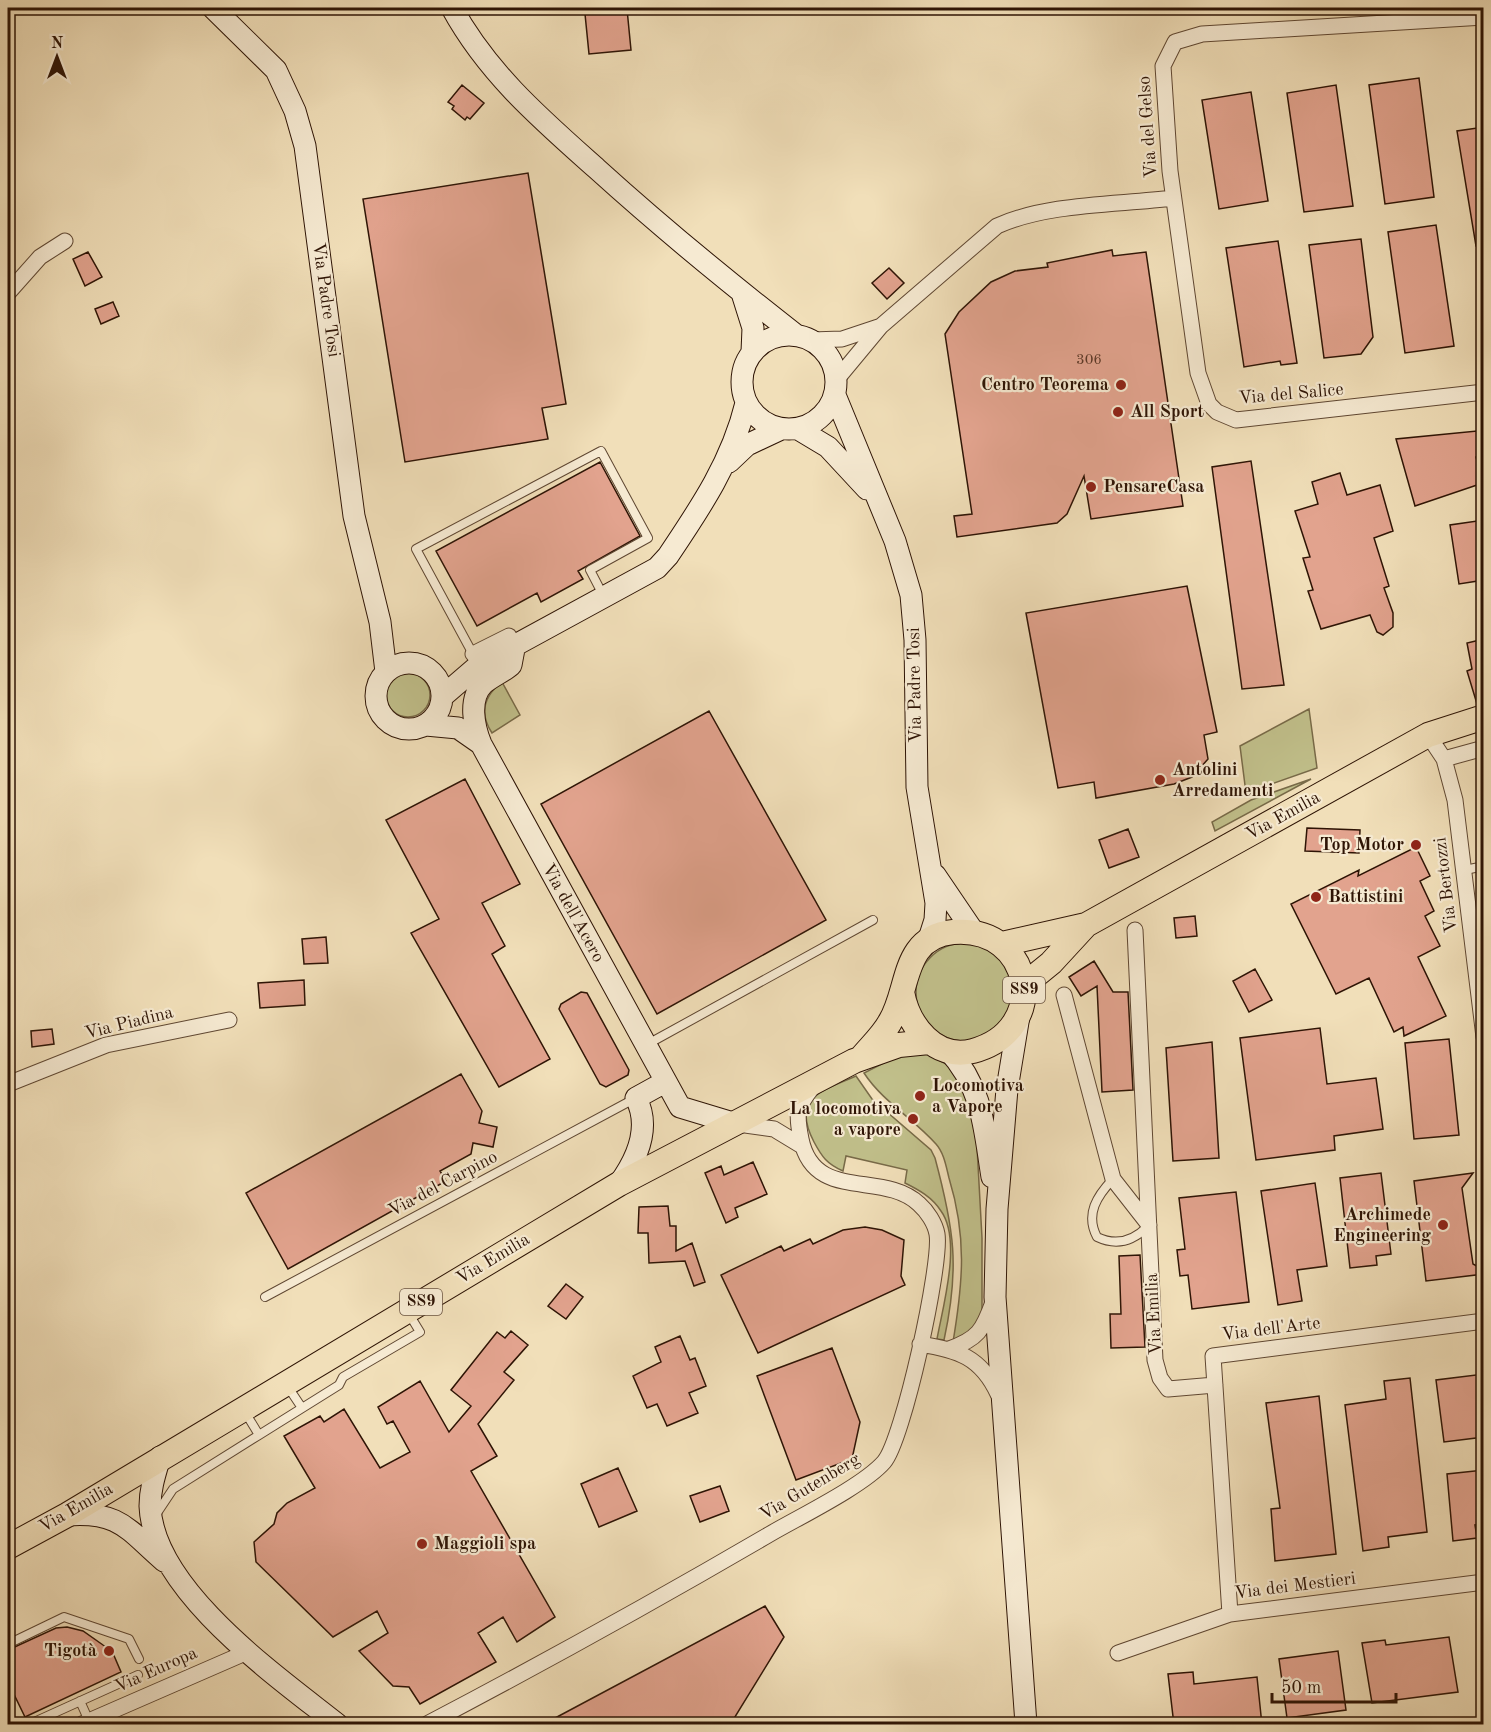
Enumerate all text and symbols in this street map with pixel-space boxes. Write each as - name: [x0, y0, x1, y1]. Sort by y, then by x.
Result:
- north arrow: [27, 27, 87, 87]
- text: N: [51, 36, 64, 52]
- street label: Via del Gelso: [1135, 75, 1161, 179]
- street label: Via Padre Tosi: [309, 242, 343, 359]
- house number: 306: [1076, 353, 1102, 368]
- place label: Centro Teorema: [981, 376, 1109, 394]
- marker: Centro Teorema: [1114, 378, 1128, 392]
- street label: Via del Salice: [1238, 380, 1344, 408]
- place label: All Sport: [1130, 403, 1205, 421]
- marker: All Sport: [1111, 405, 1125, 419]
- place label: PensareCasa: [1103, 478, 1204, 496]
- marker: PensareCasa: [1084, 480, 1098, 494]
- street label: Via Padre Tosi: [905, 627, 925, 743]
- place label: Antolini Arredamenti: [1172, 761, 1273, 800]
- marker: Antolini Arredamenti: [1153, 773, 1167, 787]
- street label: Via Emilia: [1243, 788, 1323, 844]
- place label: Top Motor: [1320, 836, 1404, 854]
- street label: Via Bertozzi: [1431, 836, 1461, 934]
- marker: Top Motor: [1409, 838, 1423, 852]
- street label: Via dell'Acero: [539, 861, 608, 965]
- place label: Battistini: [1328, 888, 1403, 906]
- marker: Battistini: [1309, 890, 1323, 904]
- road number: SS9: [1003, 977, 1045, 1003]
- street label: Via Piadina: [83, 1003, 175, 1043]
- place label: Locomotiva a Vapore: [932, 1077, 1024, 1116]
- marker: Locomotiva a Vapore: [913, 1089, 927, 1103]
- place label: La locomotiva a vapore: [789, 1100, 901, 1139]
- marker: La locomotiva a vapore: [906, 1112, 920, 1126]
- street label: Via del Carpino: [386, 1148, 501, 1220]
- place label: Archimede Engineering: [1333, 1206, 1431, 1245]
- marker: Archimede Engineering: [1436, 1218, 1450, 1232]
- street label: Via Emilia: [453, 1230, 533, 1288]
- street label: Via Emilia: [1143, 1272, 1165, 1355]
- road number: SS9: [400, 1289, 442, 1315]
- street label: Via dell'Arte: [1221, 1314, 1321, 1344]
- street label: Via Gutenberg: [757, 1450, 863, 1524]
- street label: Via Emilia: [36, 1480, 116, 1536]
- place label: Maggioli spa: [434, 1535, 536, 1553]
- marker: Maggioli spa: [415, 1537, 429, 1551]
- street label: Via dei Mestieri: [1233, 1570, 1357, 1602]
- place label: Tigotà: [44, 1642, 97, 1660]
- marker: Tigotà: [102, 1644, 116, 1658]
- street label: Via Europa: [112, 1644, 200, 1696]
- scale bar: [1272, 1666, 1396, 1704]
- text: 50 m: [1281, 1679, 1321, 1697]

